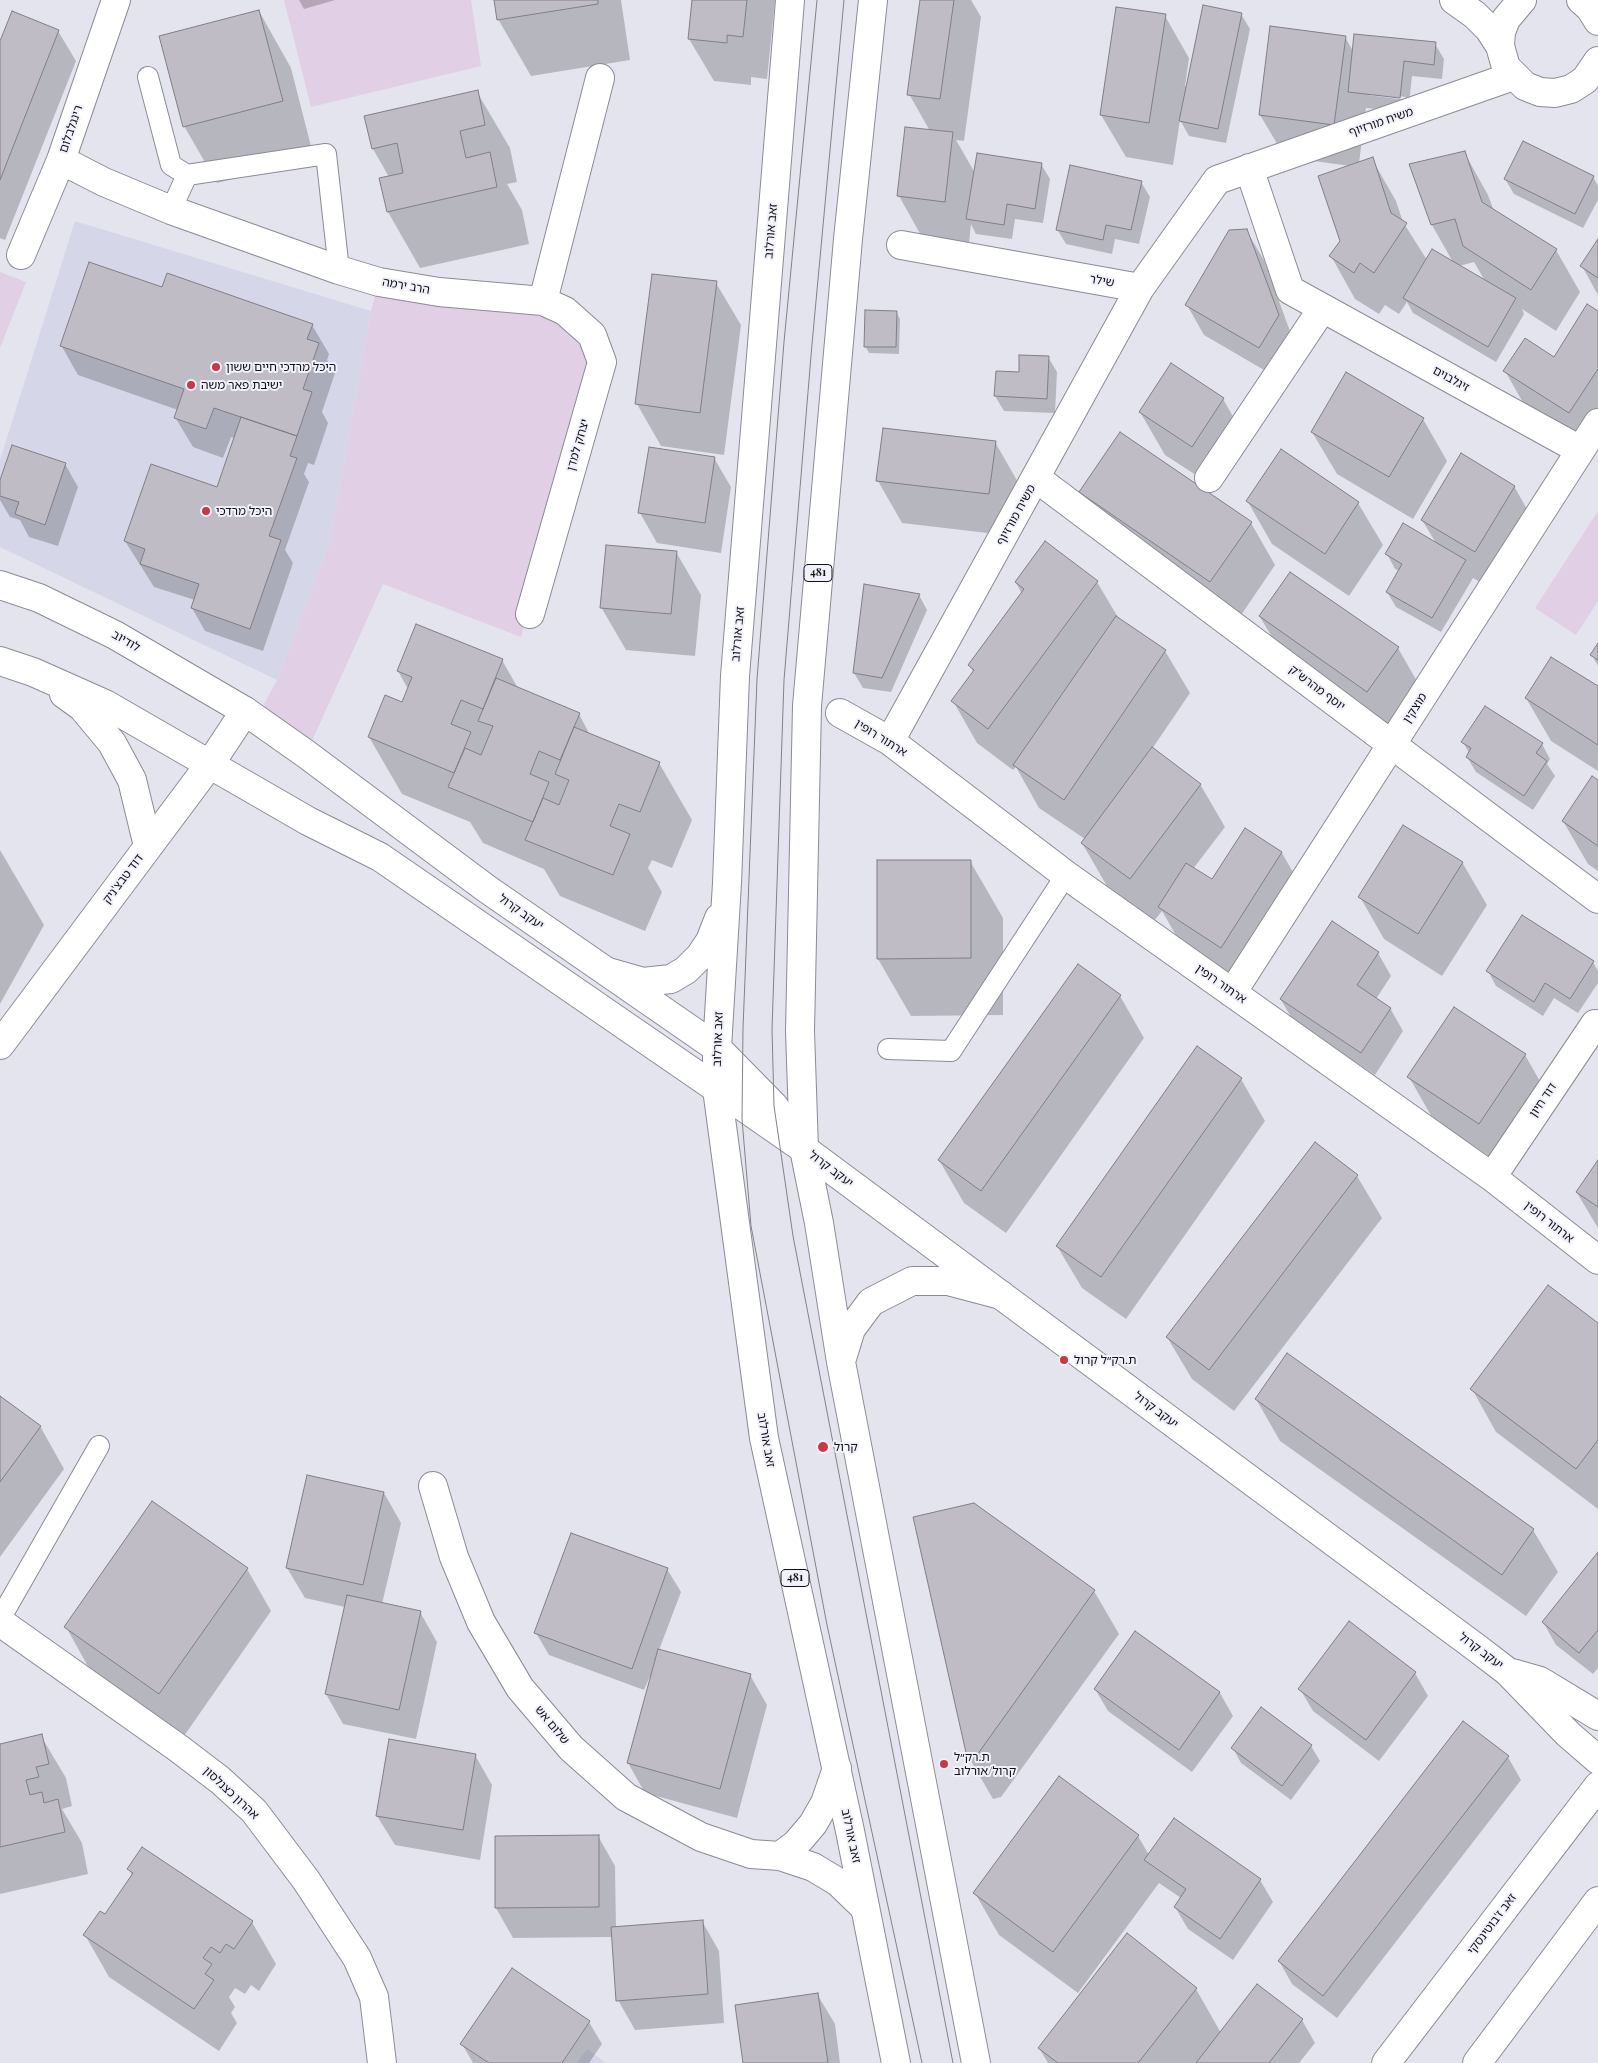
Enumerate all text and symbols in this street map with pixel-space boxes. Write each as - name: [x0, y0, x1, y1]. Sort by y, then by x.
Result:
- street label: רינגלבלום: [56, 103, 86, 155]
- street label: משיח מורזיוף: [1347, 104, 1415, 140]
- street label: זאב אורלוב: [761, 203, 781, 259]
- street label: שילר: [1089, 272, 1115, 290]
- street label: הרב ירמה: [381, 275, 431, 297]
- place label: היכל מרדכי חיים ששון: [226, 360, 336, 374]
- marker: היכל מרדכי חיים ששון: [210, 361, 222, 373]
- street label: זיגלבוים: [1430, 363, 1472, 395]
- place label: ישיבת פאר משה: [201, 378, 282, 392]
- marker: ישיבת פאר משה: [185, 379, 197, 391]
- street label: יצחק למדן: [564, 417, 592, 473]
- street label: משיח מורזיוף: [993, 482, 1039, 548]
- place label: היכל מרדכי: [216, 504, 272, 518]
- marker: היכל מרדכי: [200, 505, 212, 517]
- road number: 481: [804, 564, 832, 582]
- street label: זאב אורלוב: [728, 606, 748, 662]
- street label: לודיוב: [109, 627, 143, 655]
- street label: יוסף מהרש"ק: [1286, 662, 1348, 714]
- street label: מוצקין: [1400, 690, 1430, 726]
- street label: ארתור רופין: [852, 716, 910, 760]
- street label: דוד טבצ'ניק: [100, 851, 146, 907]
- street label: יעקב קרול: [496, 891, 546, 933]
- street label: ארתור רופין: [1193, 961, 1249, 1007]
- street label: זאב אורלוב: [710, 1011, 726, 1067]
- street label: דוד חיון: [1526, 1080, 1560, 1120]
- street label: יעקב קרול: [806, 1148, 856, 1190]
- street label: ארתור רופין: [1521, 1198, 1577, 1246]
- place label: ת.רק״ל קרול: [1074, 1353, 1136, 1367]
- marker: ת.רק״ל קרול: [1058, 1354, 1070, 1366]
- street label: יעקב קרול: [1131, 1389, 1181, 1431]
- street label: זאב אורלוב: [754, 1411, 778, 1469]
- marker: קרול: [816, 1440, 830, 1454]
- place label: קרול: [834, 1440, 858, 1454]
- road number: 481: [781, 1570, 809, 1586]
- street label: יעקב קרול: [1456, 1630, 1506, 1672]
- street label: שלום אש: [532, 1703, 572, 1747]
- place label: ת.רק״ל קרול/אורלוב: [954, 1750, 1016, 1778]
- marker: ת.רק״ל קרול/אורלוב: [938, 1758, 950, 1770]
- street label: אהרון כצנלסון: [200, 1764, 262, 1822]
- street label: זאב אורלוב: [838, 1807, 864, 1865]
- street label: זאב ז'בוטינסקי: [1464, 1891, 1520, 1957]

